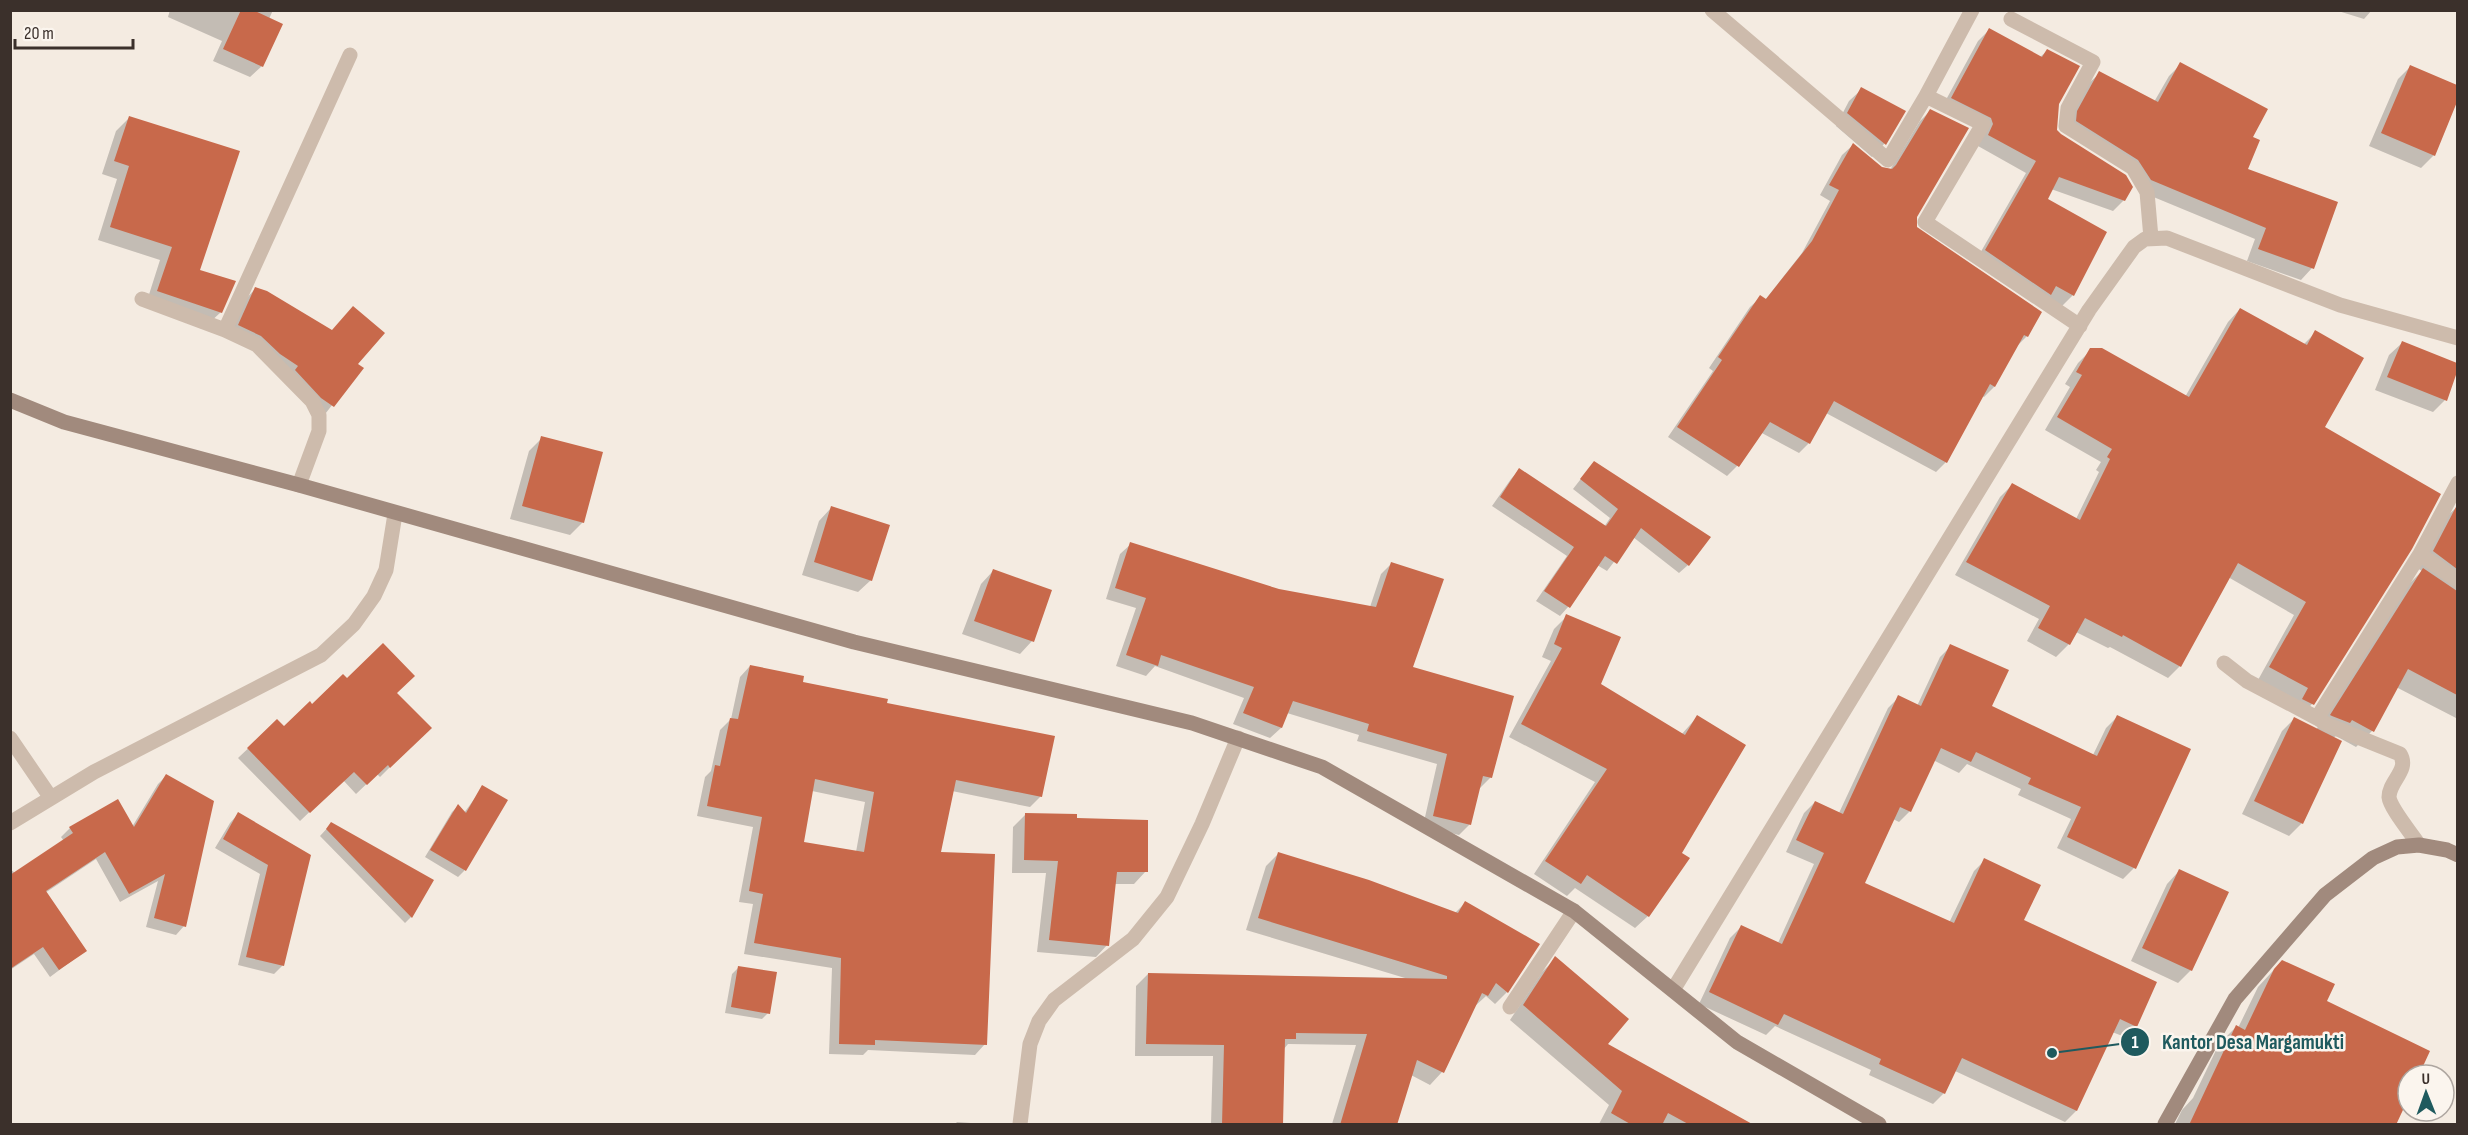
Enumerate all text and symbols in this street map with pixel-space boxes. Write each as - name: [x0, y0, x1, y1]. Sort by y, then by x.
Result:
- scale bar: [15, 12, 134, 50]
- text: 20 m: [24, 23, 54, 44]
- callout: Kantor Desa Margamukti: [2120, 1022, 2356, 1061]
- text: Kantor Desa Margamukti: [2162, 1030, 2344, 1055]
- text: 1: [2131, 1032, 2139, 1053]
- north arrow: [2396, 1063, 2456, 1123]
- text: U: [2421, 1070, 2430, 1089]

